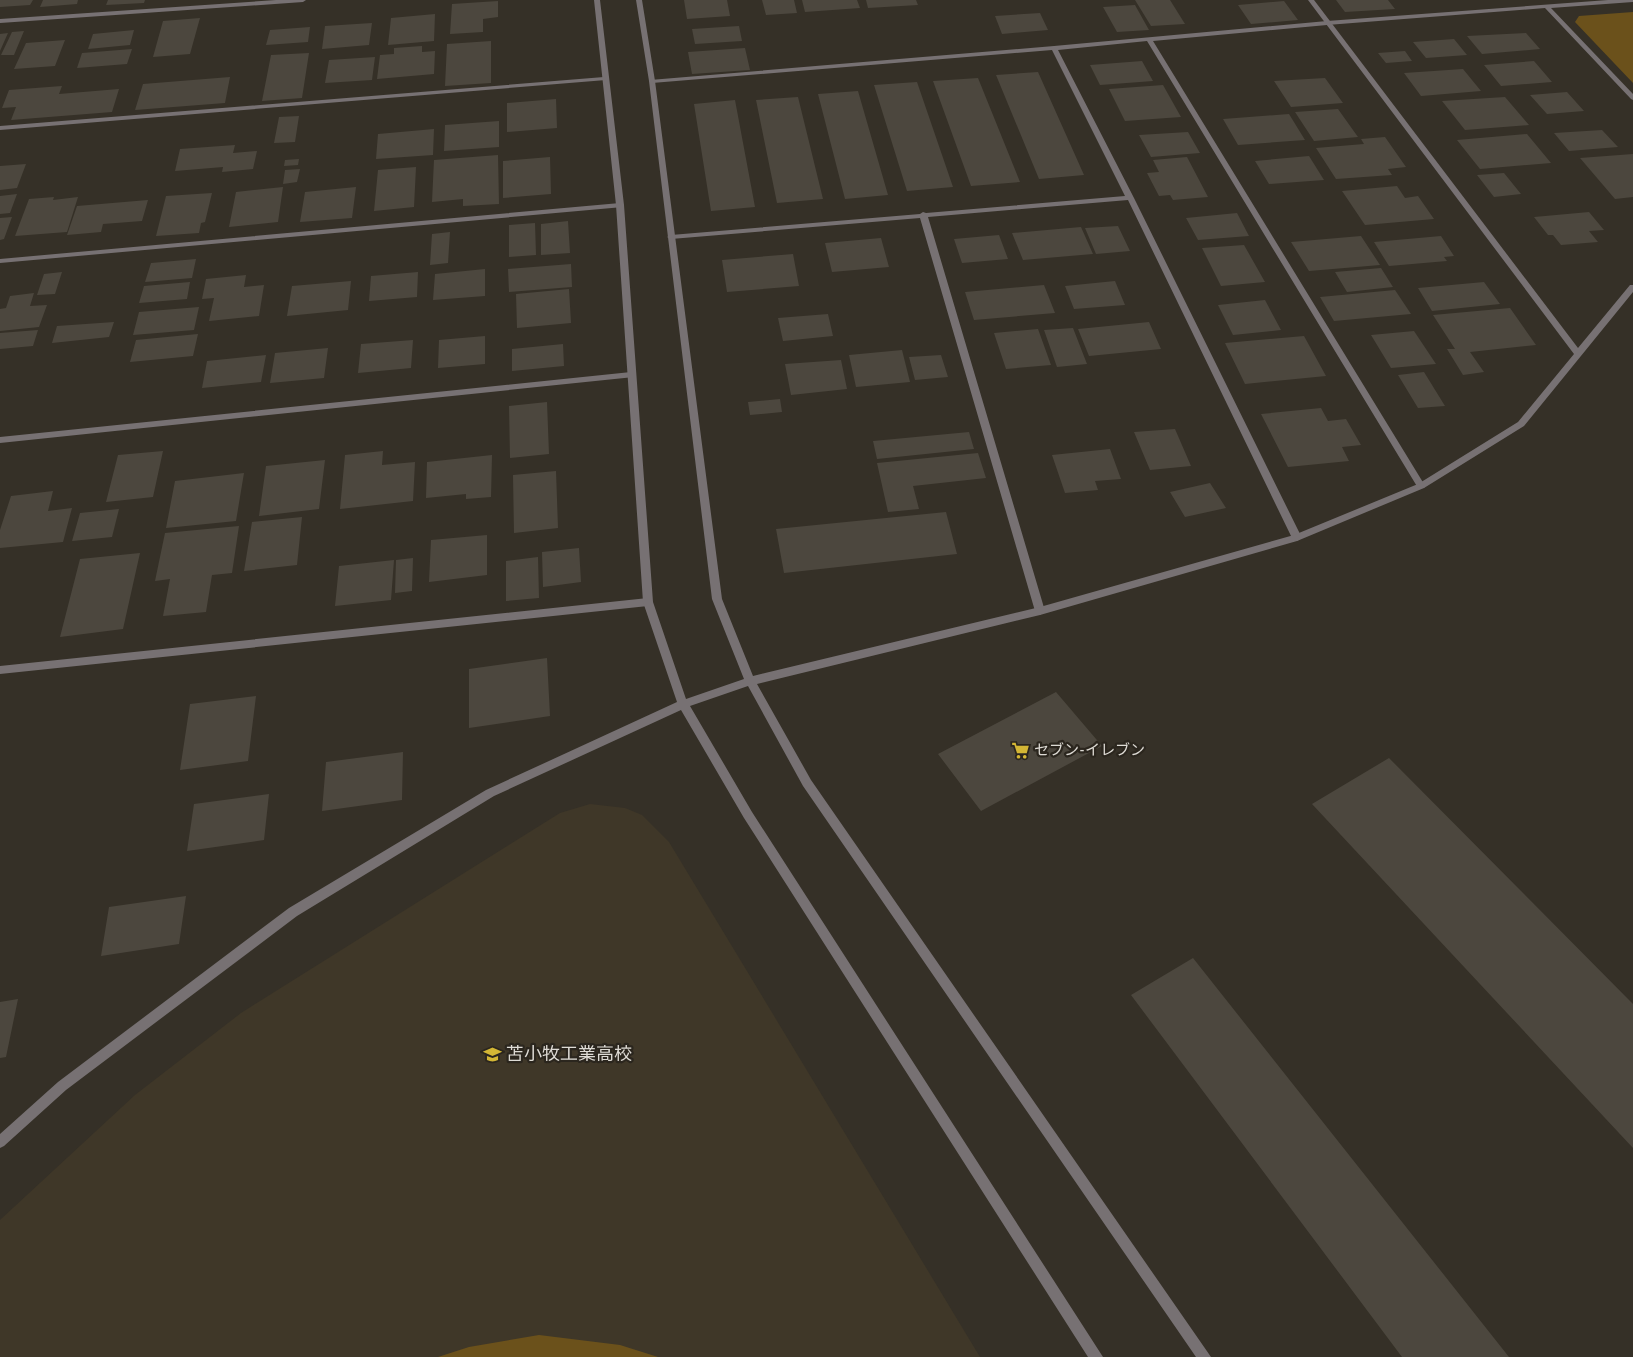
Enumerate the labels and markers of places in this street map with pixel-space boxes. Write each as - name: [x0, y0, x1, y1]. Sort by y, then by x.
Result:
- supermarket icon: セブン-イレブン: [1010, 740, 1030, 760]
- place label: セブン-イレブン: [1034, 742, 1145, 761]
- school or university icon: 苫小牧工業高校: [482, 1044, 502, 1064]
- place label: 苫小牧工業高校: [506, 1044, 632, 1067]

